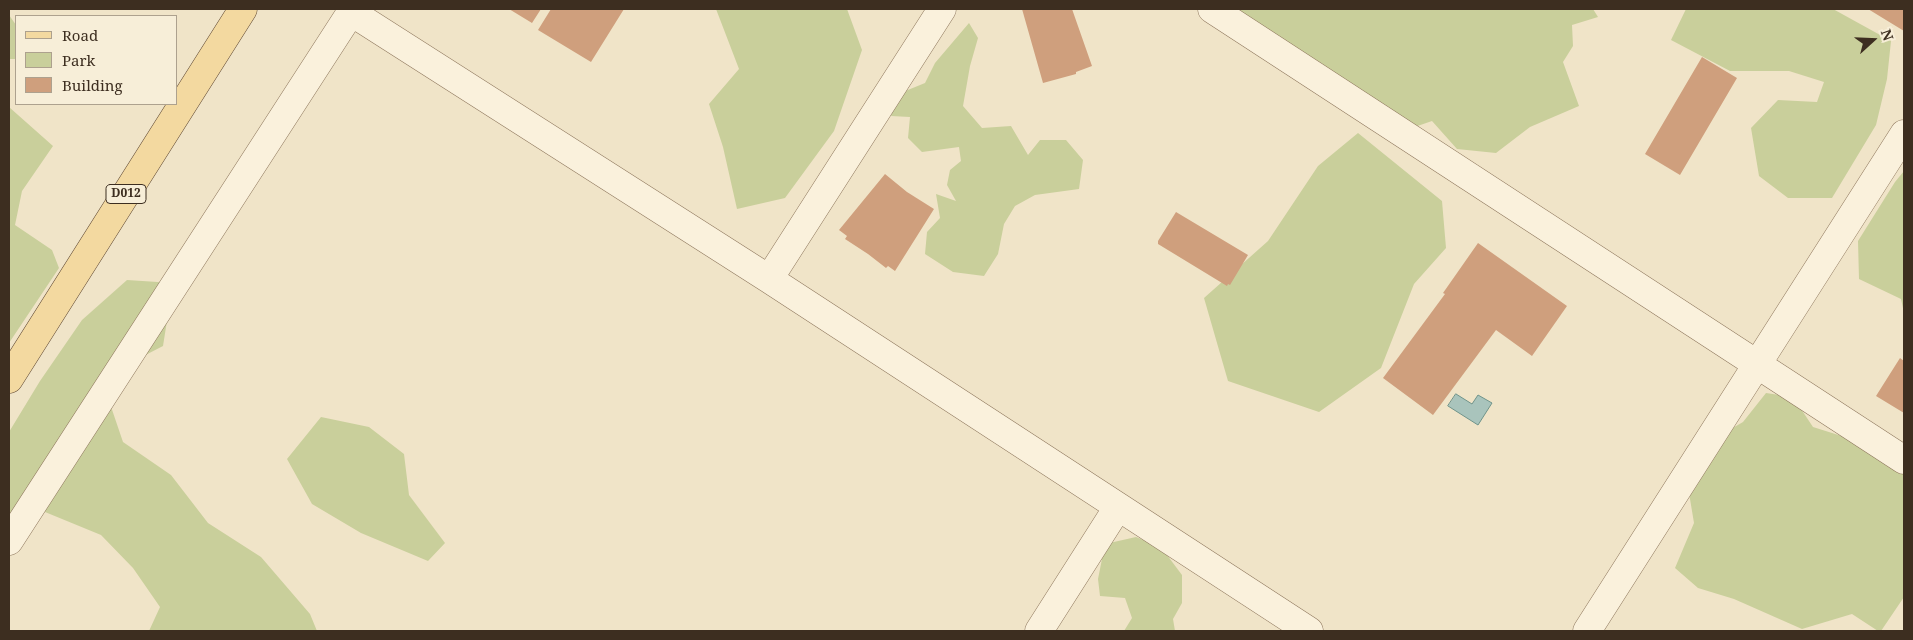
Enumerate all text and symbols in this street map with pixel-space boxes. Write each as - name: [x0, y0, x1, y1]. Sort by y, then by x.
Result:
- legend: [15, 15, 178, 105]
- north arrow: [1848, 15, 1898, 65]
- text: Road: [62, 25, 98, 45]
- text: N: [1877, 26, 1898, 43]
- text: Park: [62, 50, 95, 70]
- text: Building: [62, 75, 123, 95]
- road number: D012: [106, 184, 146, 203]

